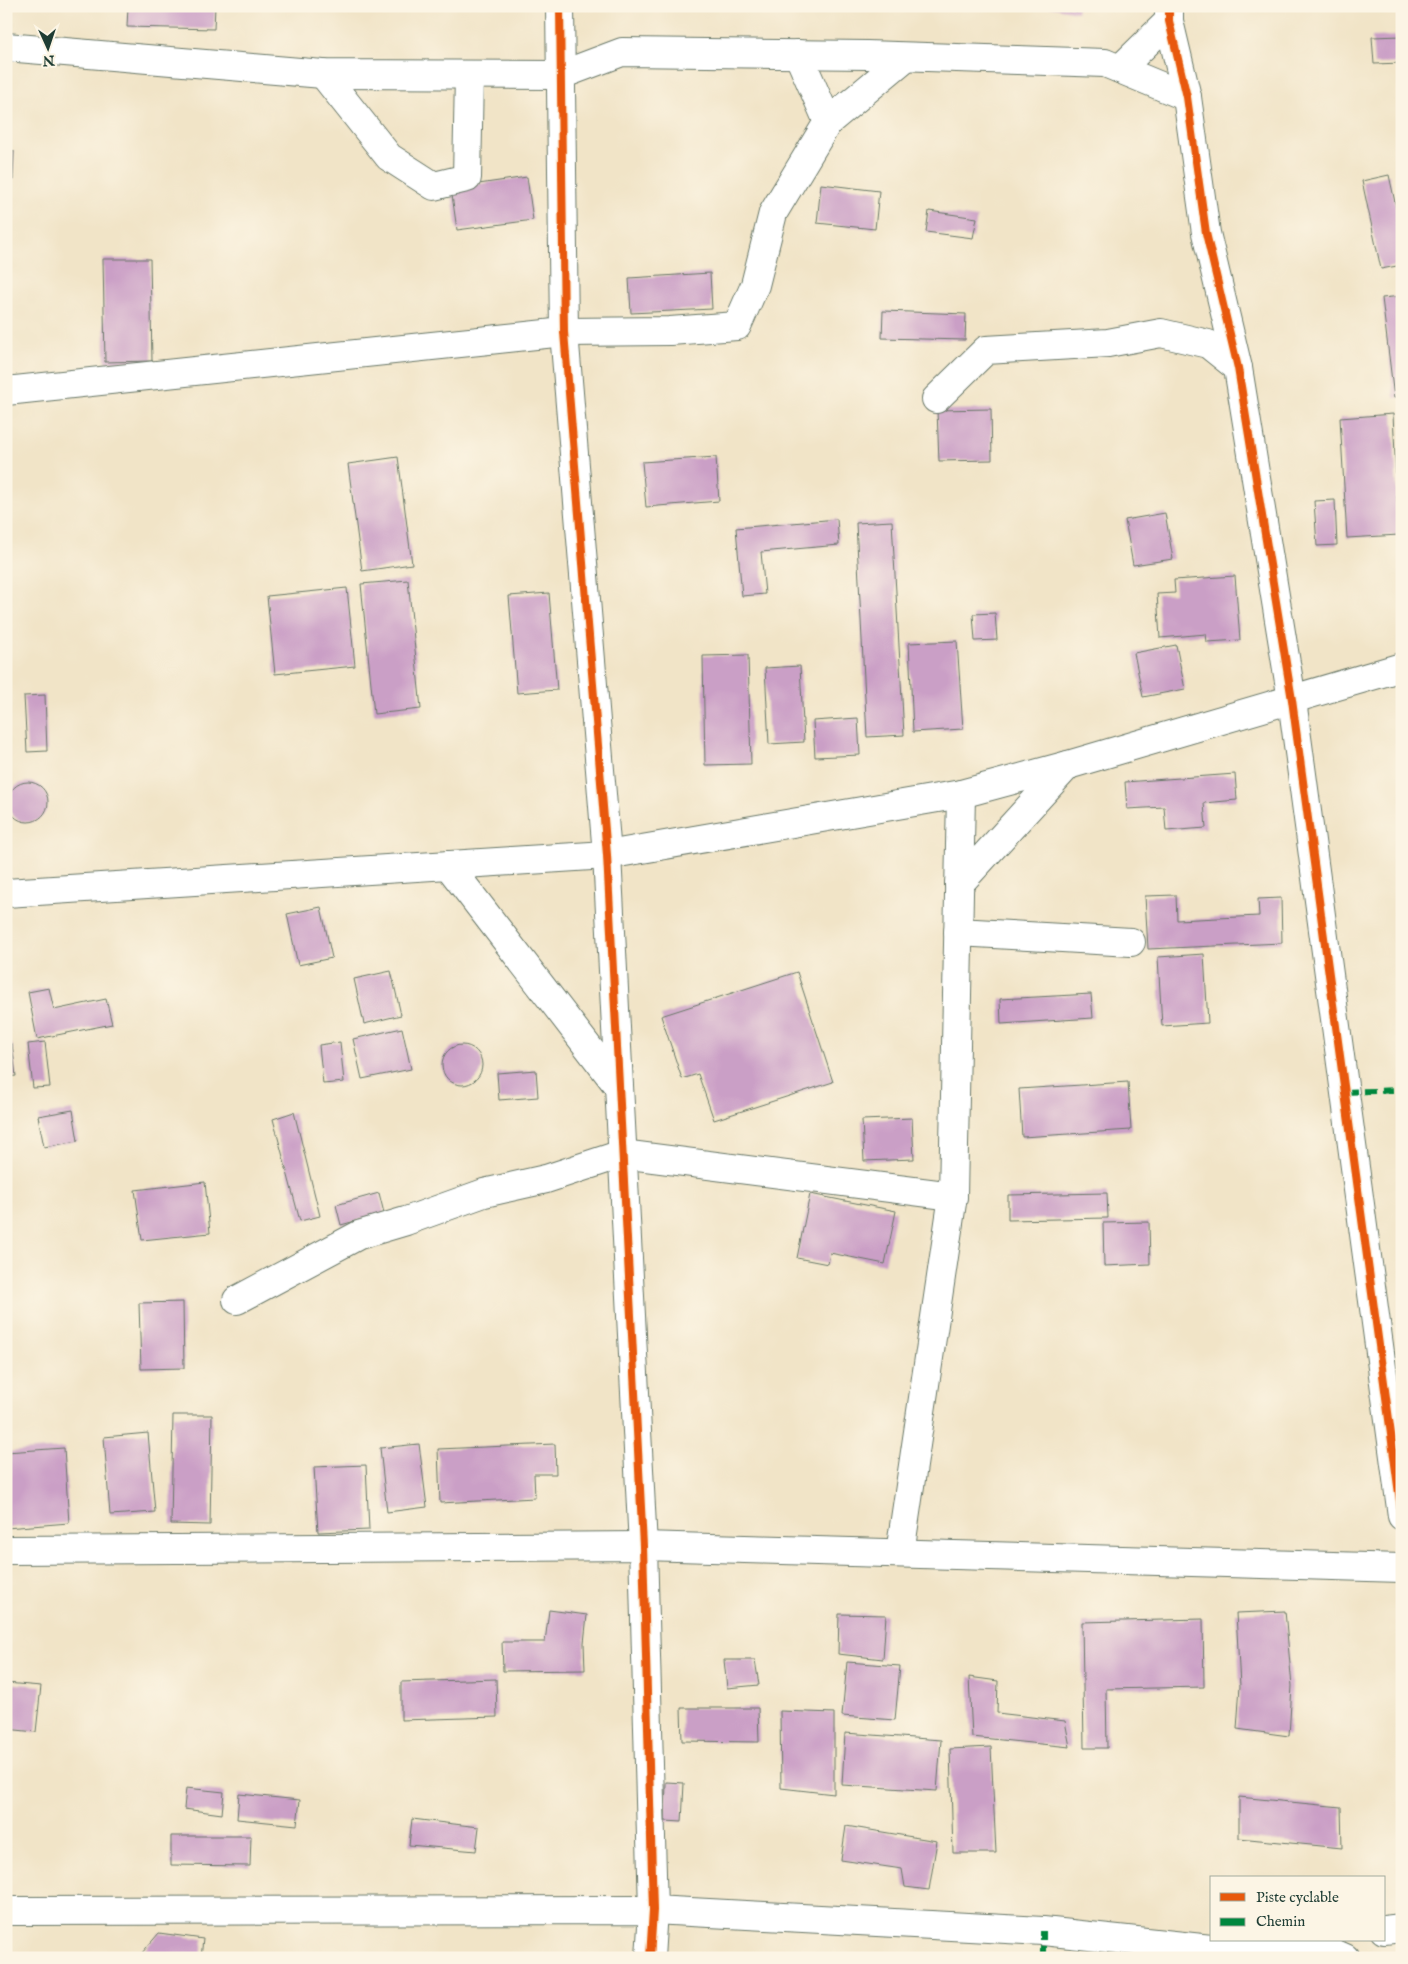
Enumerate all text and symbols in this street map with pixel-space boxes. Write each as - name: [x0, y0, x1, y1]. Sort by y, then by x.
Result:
- north arrow: [22, 22, 72, 72]
- text: N: [42, 51, 56, 69]
- legend: [1210, 1876, 1386, 1942]
- text: Piste cyclable: [1256, 1888, 1339, 1907]
- text: Chemin: [1256, 1912, 1305, 1931]

